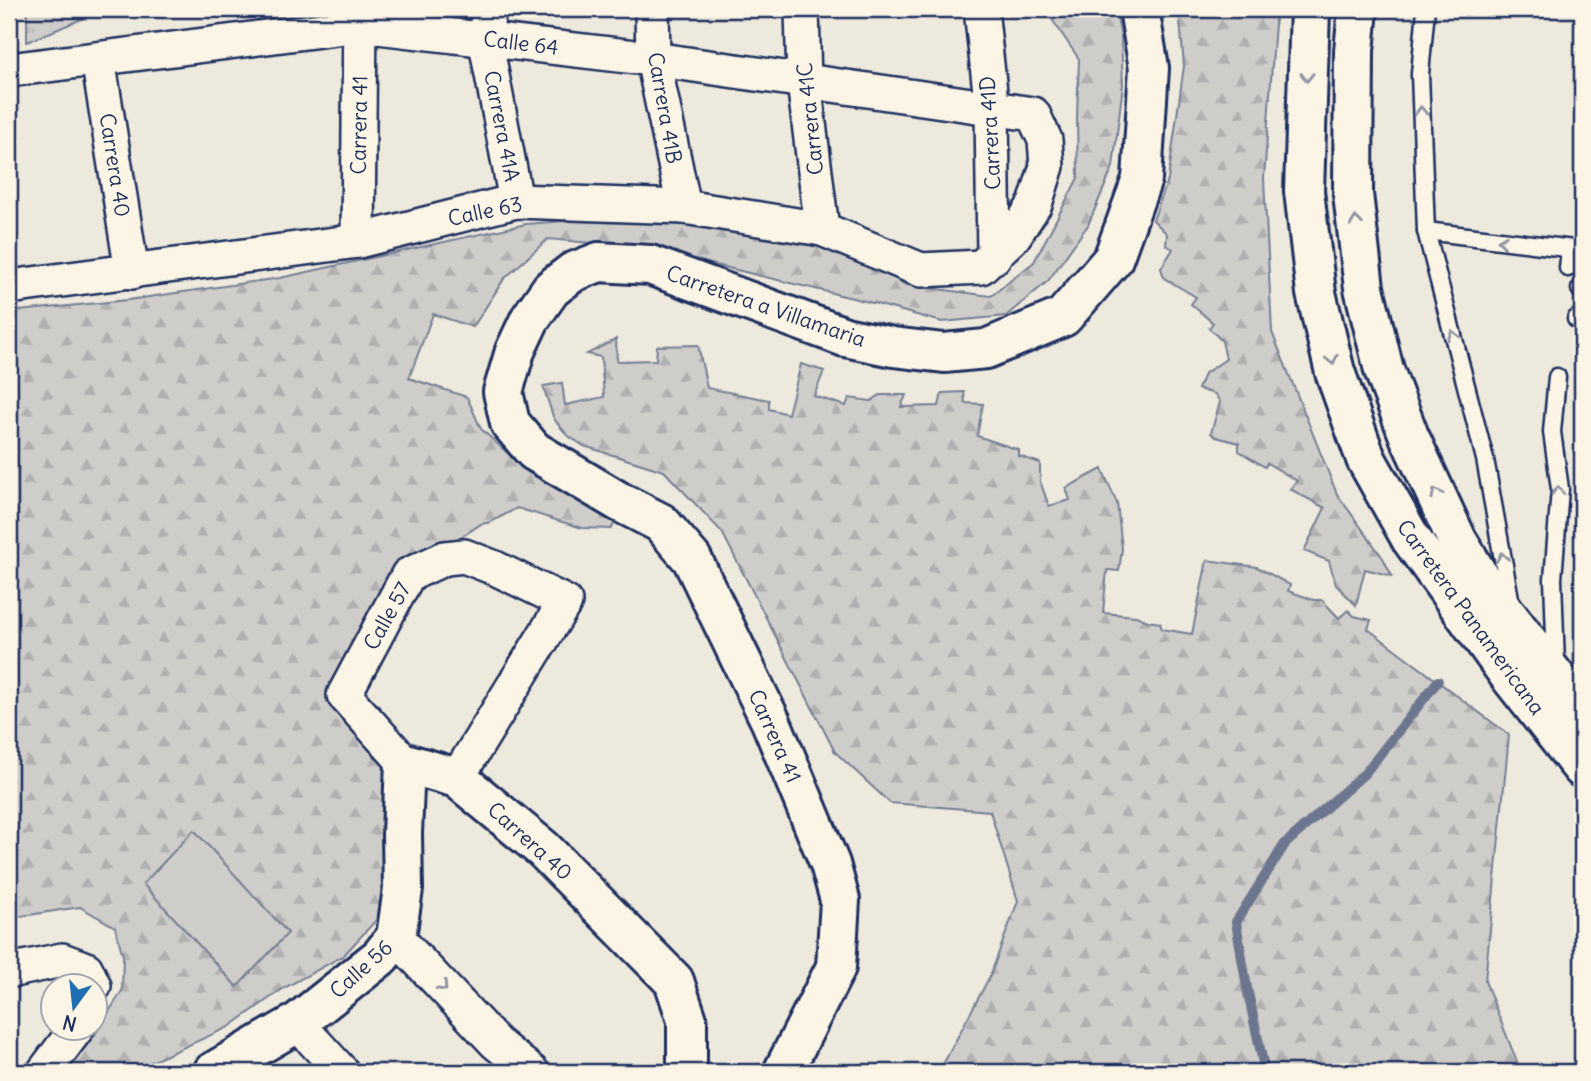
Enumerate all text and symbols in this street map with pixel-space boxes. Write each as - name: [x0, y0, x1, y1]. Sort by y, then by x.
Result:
- street label: Calle 64: [482, 25, 560, 61]
- street label: Carrera 41B: [642, 50, 688, 166]
- street label: Carrera 41C: [791, 61, 829, 177]
- street label: Carrera 41A: [478, 68, 526, 184]
- one-way arrow: [1299, 72, 1315, 83]
- street label: Carrera 41: [345, 75, 373, 175]
- street label: Carrera 41D: [974, 75, 1006, 191]
- one-way arrow: [1413, 105, 1429, 116]
- street label: Carrera 40: [93, 111, 137, 219]
- street label: Calle 63: [445, 190, 525, 232]
- one-way arrow: [1348, 215, 1363, 227]
- one-way arrow: [1496, 233, 1508, 248]
- street label: Carretera a Villamaria: [663, 259, 869, 353]
- one-way arrow: [1447, 329, 1461, 341]
- one-way arrow: [1324, 354, 1338, 366]
- one-way arrow: [1551, 485, 1566, 496]
- one-way arrow: [1430, 488, 1444, 500]
- street label: Carretera Panamericana: [1391, 514, 1551, 720]
- one-way arrow: [1496, 551, 1511, 563]
- street label: Calle 57: [357, 577, 417, 655]
- street label: Carrera 41: [743, 685, 807, 787]
- street label: Carrera 40: [482, 796, 578, 886]
- street label: Calle 56: [324, 934, 398, 1004]
- north arrow: [38, 972, 108, 1042]
- one-way arrow: [435, 979, 447, 992]
- text: N: [60, 1010, 79, 1037]

